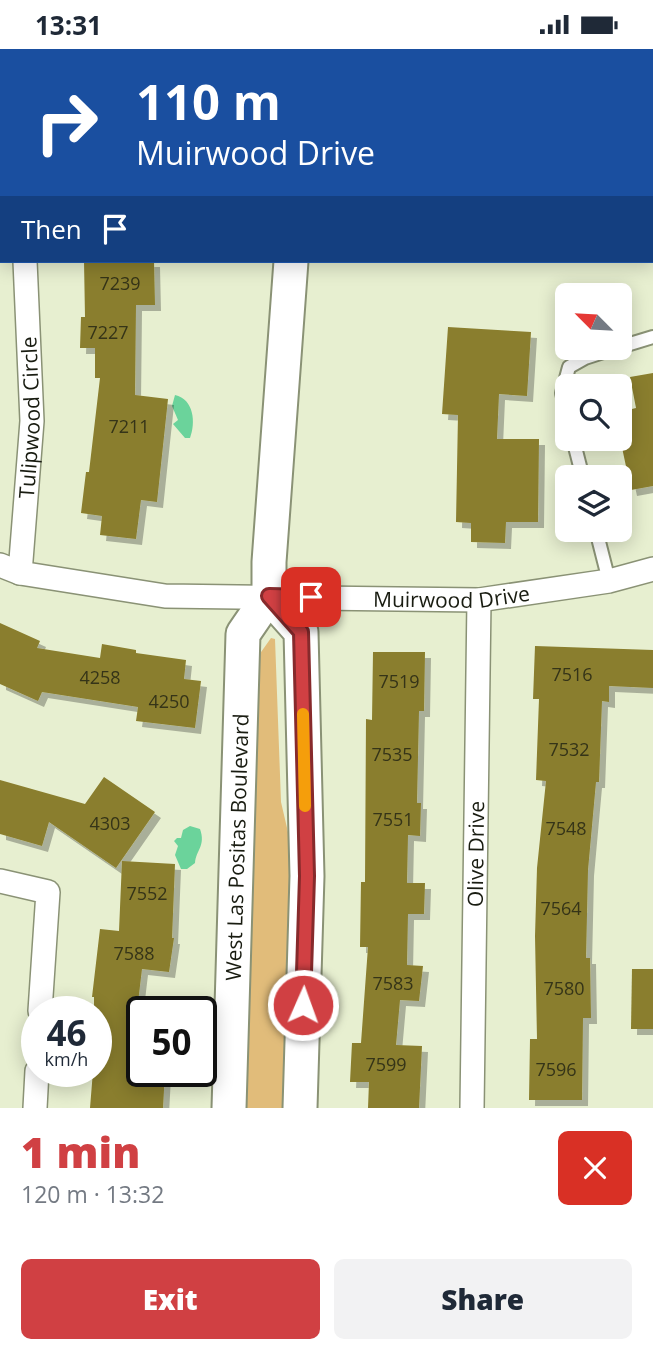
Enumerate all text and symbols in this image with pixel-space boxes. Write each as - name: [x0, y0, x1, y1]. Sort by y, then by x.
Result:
- text: 13:31: [35, 7, 102, 43]
- text: 110 m: [136, 68, 281, 134]
- icon: right: [21, 77, 112, 168]
- text: Muirwood Drive: [136, 131, 375, 174]
- icon: arrive: [96, 210, 134, 248]
- text: Then: [21, 211, 82, 247]
- house number: 7239: [99, 271, 141, 295]
- north arrow: [555, 283, 632, 361]
- map controls: [555, 283, 632, 542]
- house number: 7227: [87, 320, 129, 344]
- street label: Tulipwood Circle: [12, 336, 46, 499]
- button: search: [555, 374, 632, 451]
- house number: 7211: [108, 414, 150, 438]
- button: layers: [555, 465, 632, 542]
- pin: [281, 567, 341, 627]
- icon: arrive: [292, 578, 330, 616]
- street label: Muirwood Drive: [373, 579, 532, 614]
- house number: 7516: [551, 662, 593, 686]
- house number: 4258: [79, 665, 121, 689]
- house number: 7519: [378, 669, 420, 693]
- house number: 4250: [148, 689, 190, 713]
- street label: West Las Positas Boulevard: [219, 713, 255, 981]
- house number: 7532: [548, 737, 590, 761]
- house number: 7535: [371, 742, 413, 766]
- street label: Olive Drive: [461, 801, 490, 907]
- house number: 7551: [372, 807, 414, 831]
- house number: 4303: [89, 811, 131, 835]
- house number: 7548: [545, 816, 587, 840]
- house number: 7552: [126, 881, 168, 905]
- house number: 7564: [540, 896, 582, 920]
- house number: 7588: [113, 941, 155, 965]
- position arrow: [266, 968, 340, 1042]
- house number: 7583: [372, 971, 414, 995]
- house number: 7580: [543, 976, 585, 1000]
- speed limit sign: 50: [126, 996, 217, 1087]
- text: 46: [46, 1009, 87, 1056]
- text: km/h: [45, 1047, 88, 1071]
- house number: 7599: [365, 1052, 407, 1076]
- house number: 7596: [535, 1057, 577, 1081]
- text: 1 min: [21, 1123, 140, 1180]
- button: close: [558, 1131, 632, 1205]
- text: 120 m · 13:32: [21, 1178, 164, 1210]
- button: Exit: [21, 1259, 320, 1339]
- button: Share: [334, 1259, 632, 1339]

